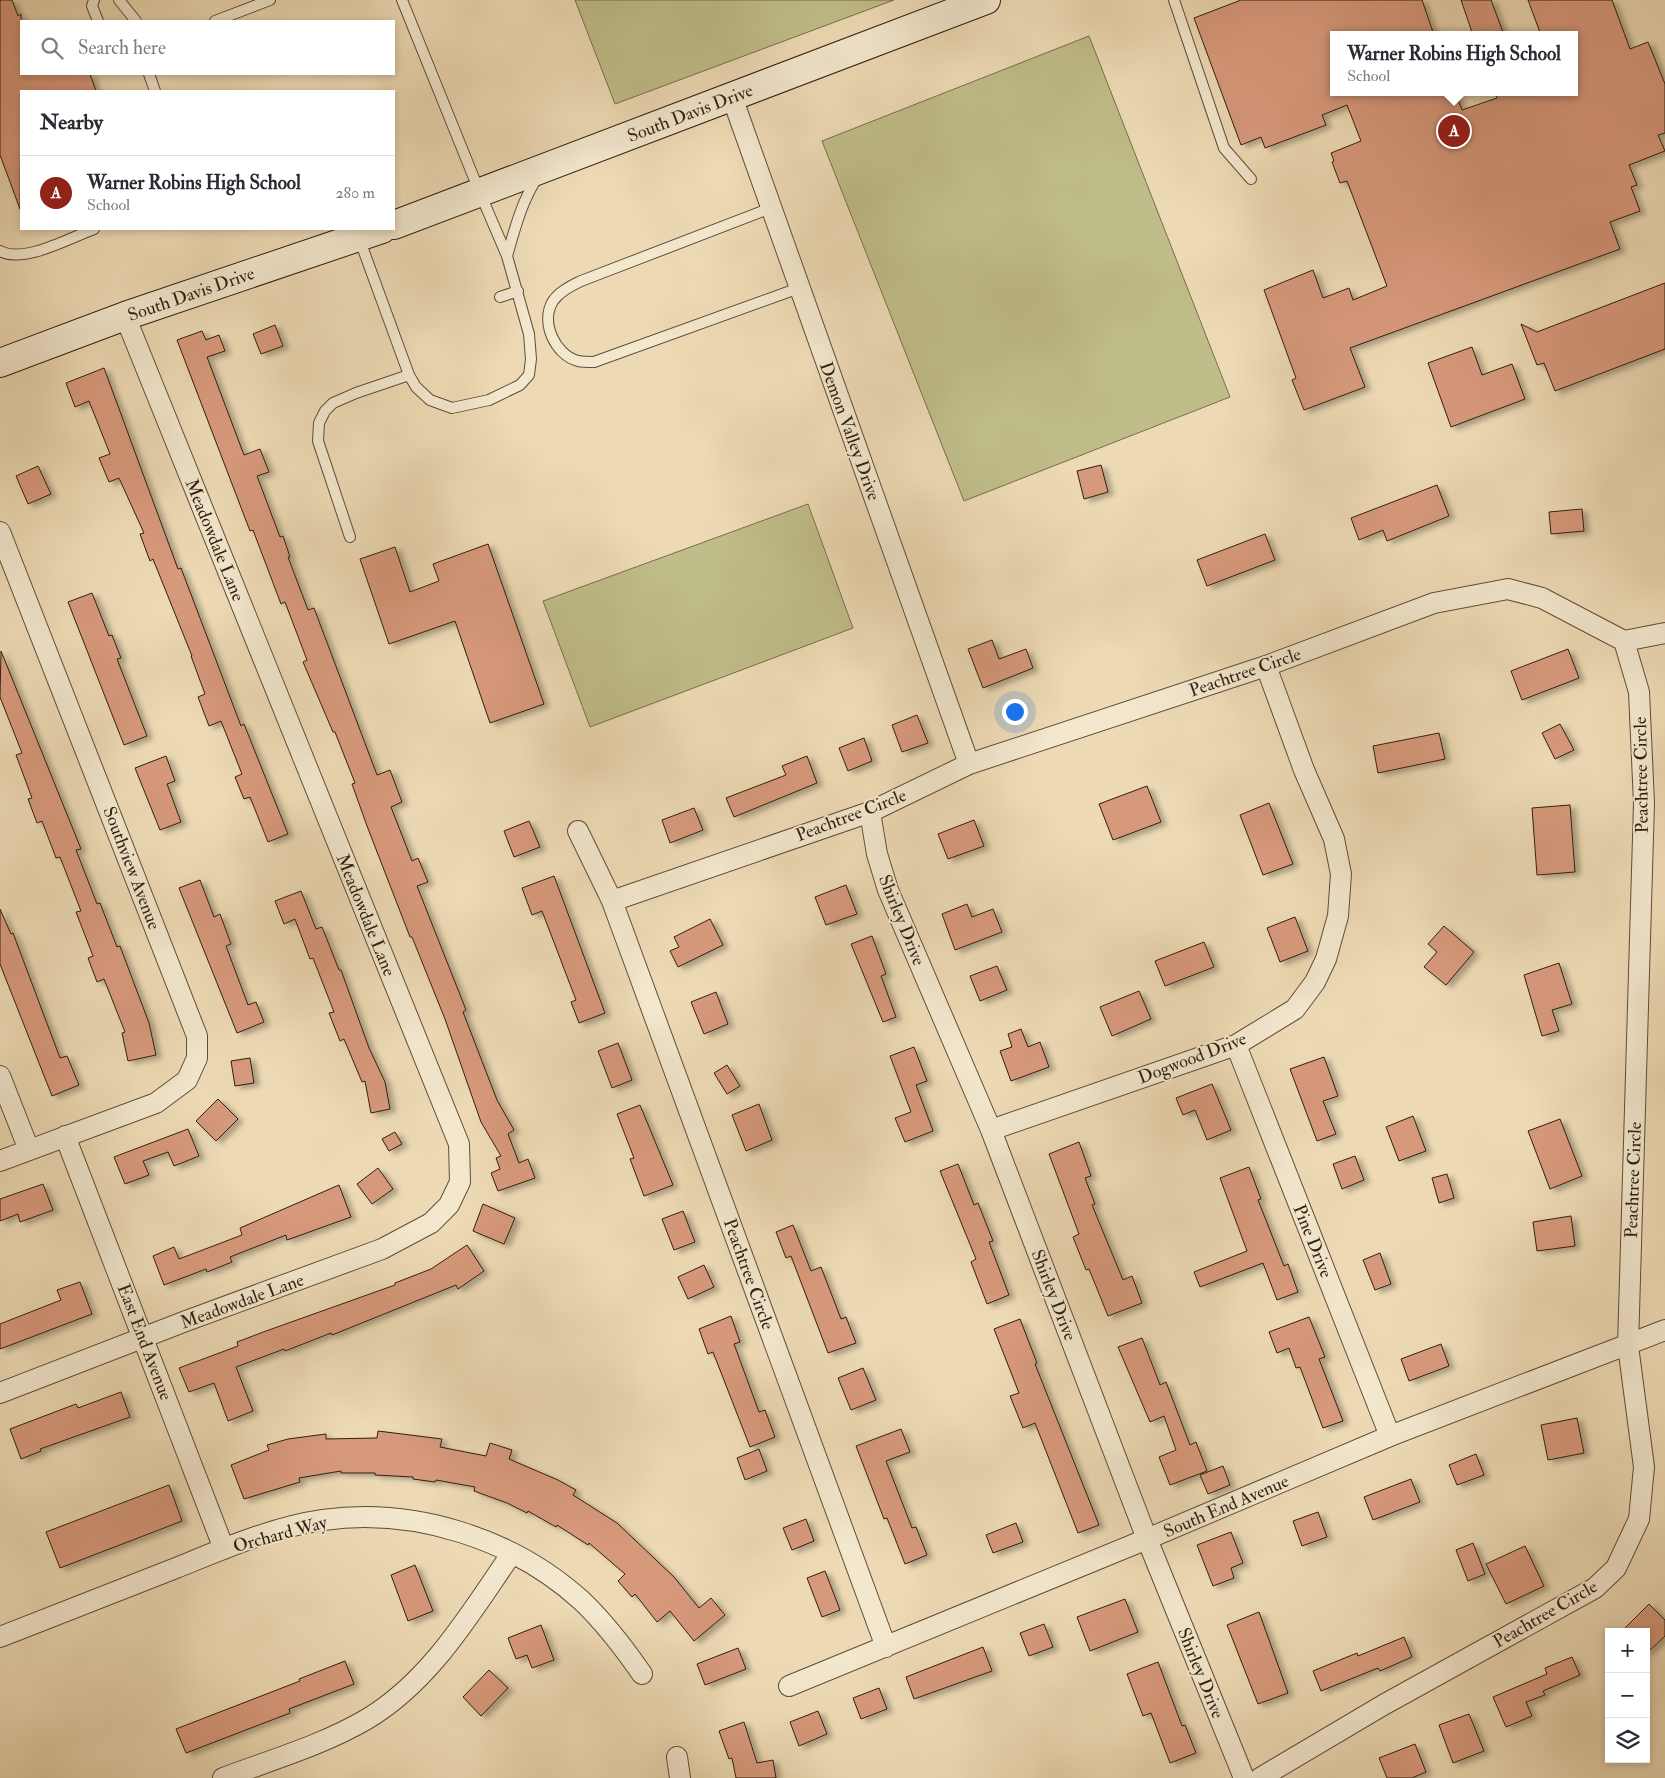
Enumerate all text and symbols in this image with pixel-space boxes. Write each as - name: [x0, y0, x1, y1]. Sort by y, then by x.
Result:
- search box: [20, 20, 395, 75]
- popup: [1330, 31, 1578, 96]
- icon: search: [38, 34, 66, 62]
- text: Search here: [78, 36, 166, 60]
- text: Warner Robins High School: [1347, 42, 1561, 66]
- text: School: [1347, 66, 1390, 86]
- street label: South Davis Drive: [624, 79, 757, 148]
- text: Nearby: [40, 109, 103, 136]
- pin: A: [1438, 112, 1470, 150]
- text: Warner Robins High School: [87, 171, 301, 195]
- text: A: [51, 183, 61, 203]
- text: 280 m: [335, 183, 375, 203]
- text: School: [87, 195, 130, 215]
- street label: South Davis Drive: [125, 262, 258, 327]
- street label: Demon Valley Drive: [814, 359, 885, 504]
- street label: Meadowdale Lane: [180, 476, 250, 605]
- street label: Peachtree Circle: [1186, 642, 1305, 702]
- your location: [1002, 699, 1028, 725]
- street label: Peachtree Circle: [1629, 716, 1654, 834]
- street label: Peachtree Circle: [793, 784, 910, 847]
- street label: Southview Avenue: [98, 803, 166, 933]
- street label: Meadowdale Lane: [331, 851, 401, 980]
- street label: Shirley Drive: [873, 871, 930, 969]
- street label: Dogwood Drive: [1135, 1027, 1250, 1090]
- street label: Peachtree Circle: [1620, 1121, 1647, 1239]
- street label: Pine Drive: [1287, 1201, 1338, 1282]
- street label: Peachtree Circle: [718, 1215, 779, 1333]
- street label: Shirley Drive: [1026, 1246, 1082, 1344]
- street label: Meadowdale Lane: [177, 1268, 308, 1334]
- street label: East End Avenue: [112, 1281, 177, 1404]
- street label: South End Avenue: [1160, 1470, 1293, 1543]
- street label: Orchard Way: [231, 1511, 331, 1558]
- street label: Peachtree Circle: [1489, 1575, 1602, 1654]
- street label: Shirley Drive: [1172, 1624, 1229, 1722]
- map controls: [1605, 1628, 1650, 1763]
- button: +: [1605, 1628, 1650, 1673]
- button: −: [1605, 1673, 1650, 1718]
- button: layers: [1605, 1718, 1650, 1763]

